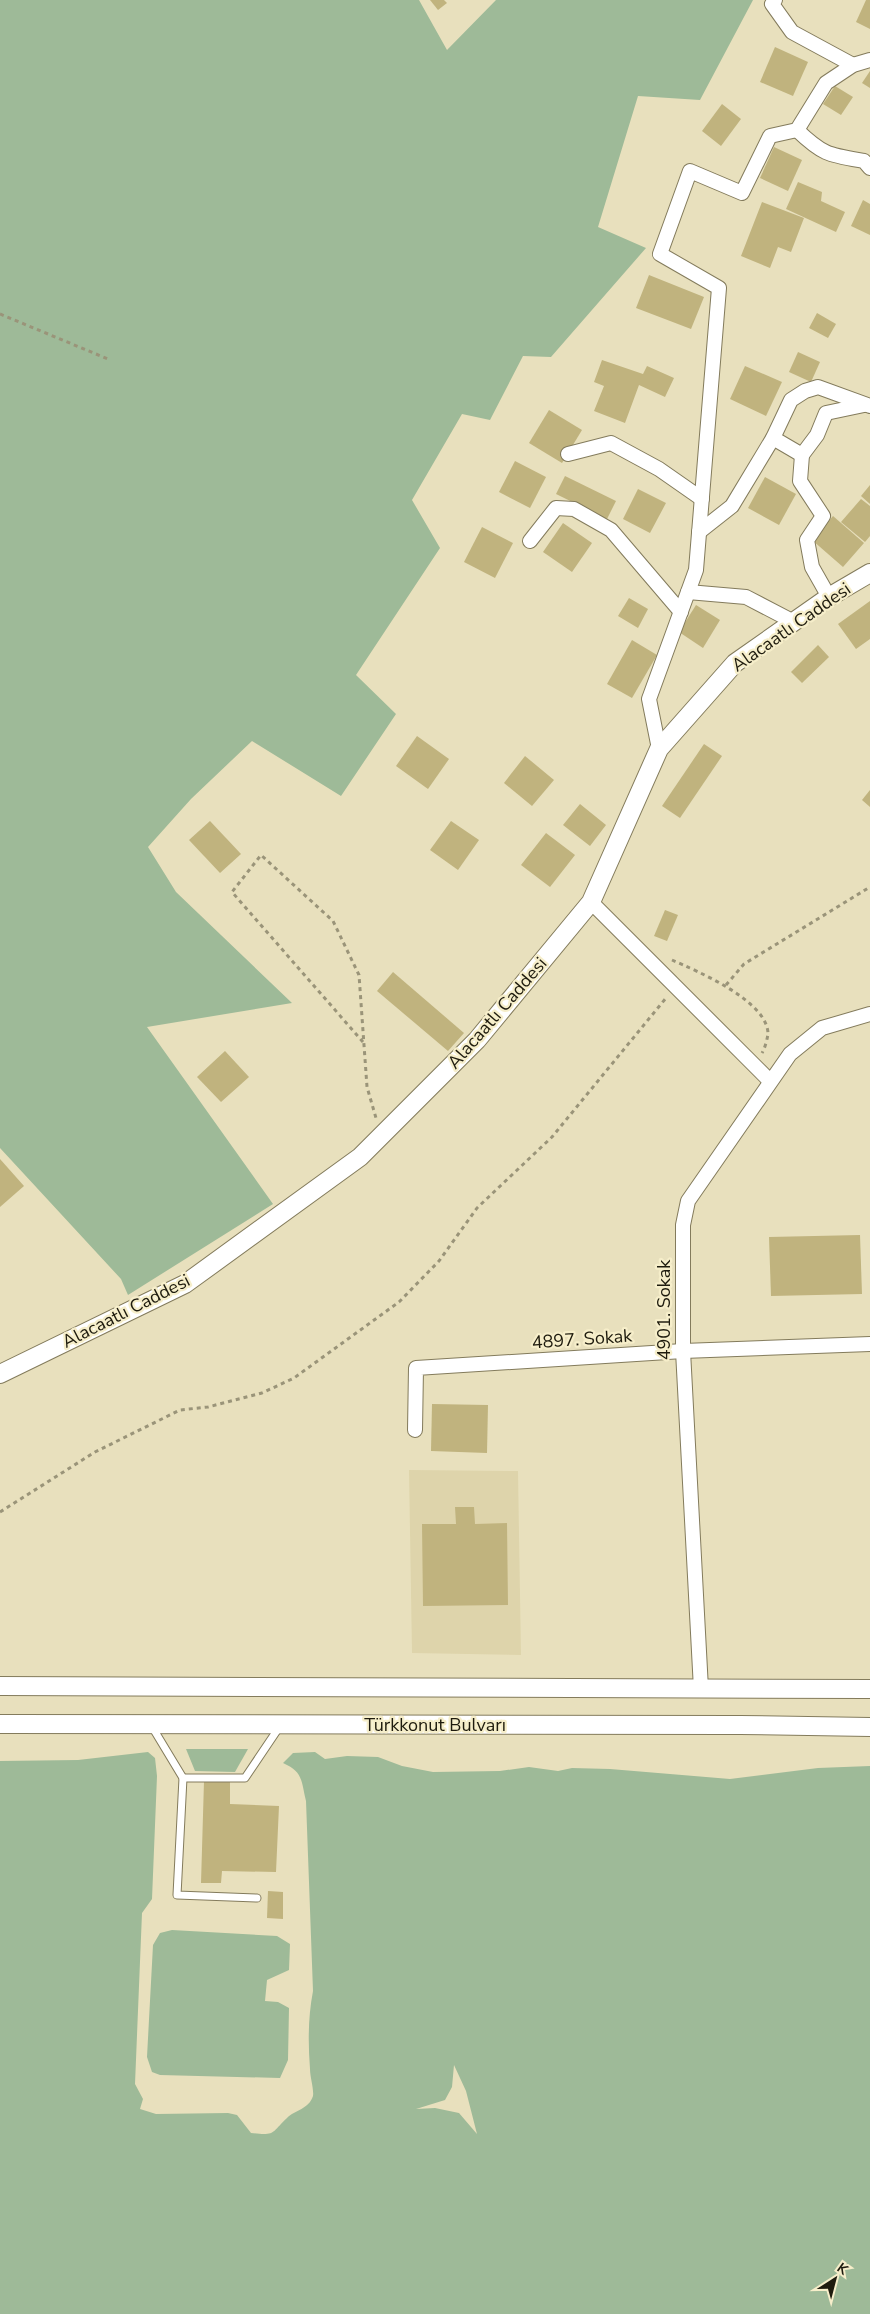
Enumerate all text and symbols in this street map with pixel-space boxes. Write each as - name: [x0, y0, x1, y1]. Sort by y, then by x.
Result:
- street label: Alacaatlı Caddesi: [727, 577, 855, 677]
- street label: Alacaatlı Caddesi: [442, 952, 552, 1074]
- street label: 4901. Sokak: [652, 1259, 676, 1360]
- street label: Alacaatlı Caddesi: [58, 1268, 194, 1354]
- street label: 4897. Sokak: [531, 1323, 634, 1354]
- street label: Türkkonut Bulvarı: [364, 1713, 506, 1737]
- north arrow: [810, 2254, 860, 2304]
- text: K: [833, 2258, 852, 2280]

